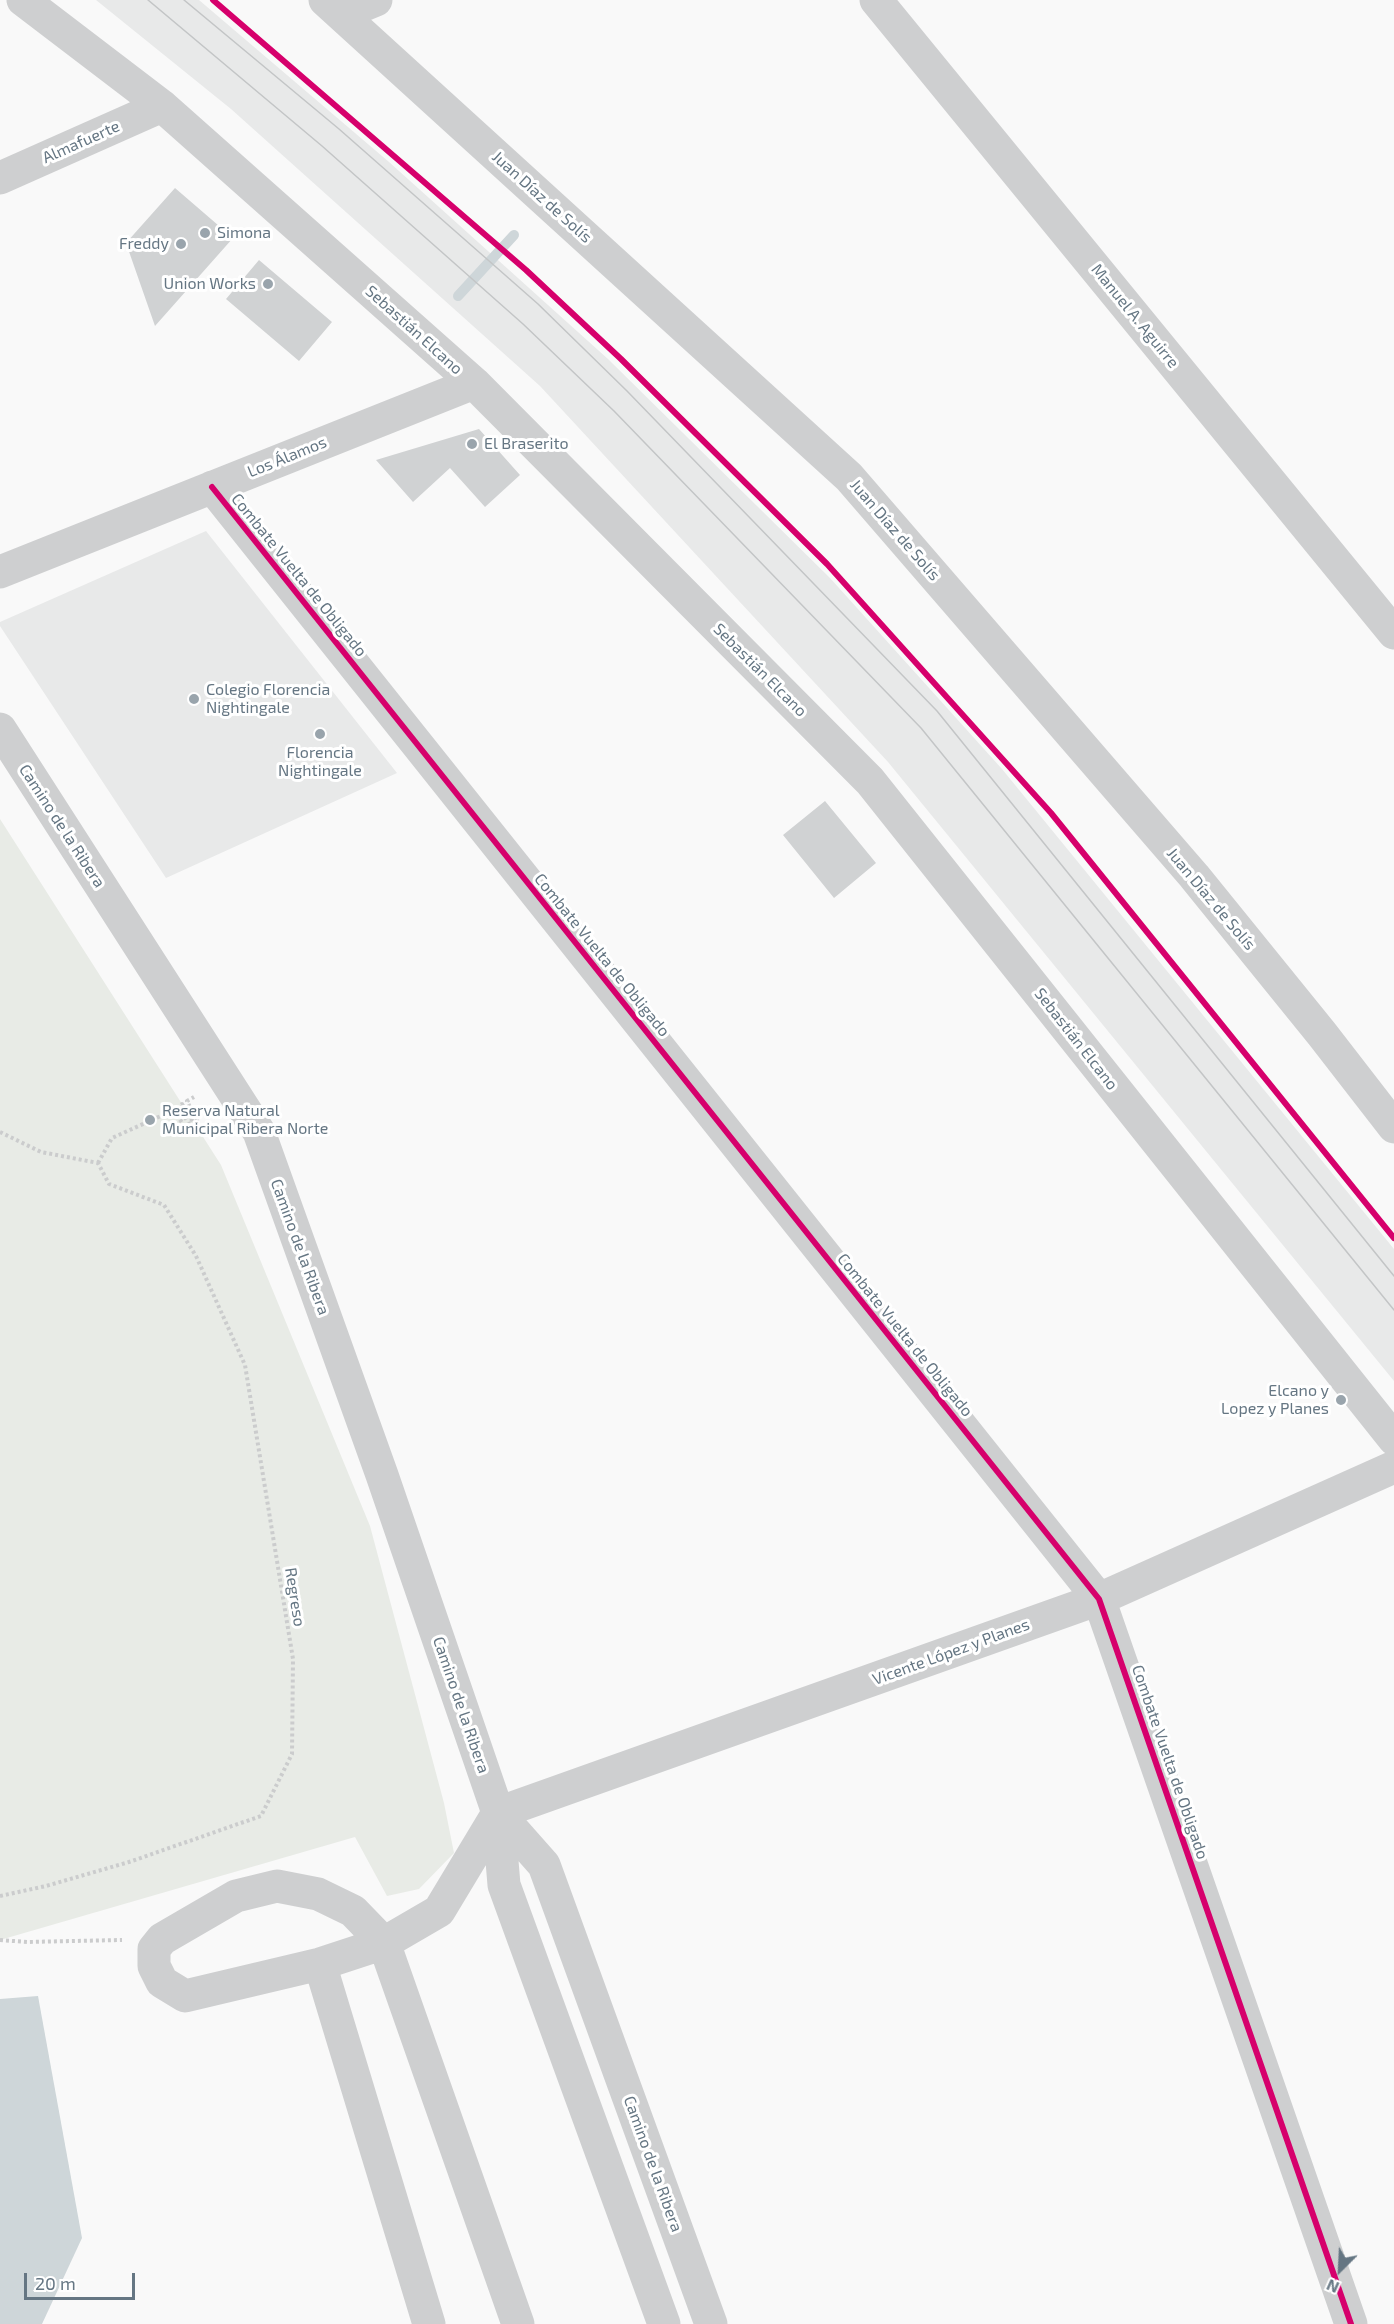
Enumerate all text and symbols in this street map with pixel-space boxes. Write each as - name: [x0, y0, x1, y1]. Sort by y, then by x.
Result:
- street label: Almafuerte: [39, 116, 123, 168]
- street label: Juan Díaz de Solís: [488, 147, 596, 247]
- place label: Simona: [217, 223, 271, 243]
- marker: Simona: [198, 226, 212, 240]
- place label: Freddy: [119, 234, 169, 254]
- marker: Freddy: [174, 237, 188, 251]
- street label: Manuel A. Aguirre: [1087, 260, 1183, 372]
- place label: Union Works: [163, 274, 256, 294]
- marker: Union Works: [261, 277, 275, 291]
- street label: Sebastián Elcano: [361, 281, 467, 379]
- street label: Los Álamos: [245, 432, 329, 482]
- place label: El Braserito: [484, 434, 569, 454]
- marker: El Braserito: [465, 437, 479, 451]
- street label: Juan Díaz de Solís: [846, 476, 944, 584]
- street label: Combate Vuelta de Obligado: [227, 490, 371, 660]
- street label: Sebastián Elcano: [709, 619, 811, 721]
- place label: Colegio Florencia Nightingale: [206, 680, 330, 718]
- marker: Colegio Florencia Nightingale: [187, 692, 201, 706]
- marker: Florencia Nightingale: [313, 727, 327, 741]
- place label: Florencia Nightingale: [278, 743, 362, 781]
- street label: Camino de la Ribera: [15, 761, 109, 891]
- street label: Juan Díaz de Solís: [1163, 844, 1259, 954]
- street label: Combate Vuelta de Obligado: [530, 870, 674, 1040]
- street label: Sebastián Elcano: [1030, 984, 1122, 1094]
- place label: Reserva Natural Municipal Ribera Norte: [162, 1101, 328, 1139]
- marker: Reserva Natural Municipal Ribera Norte: [143, 1113, 157, 1127]
- street label: Camino de la Ribera: [267, 1177, 333, 1317]
- street label: Combate Vuelta de Obligado: [833, 1250, 977, 1420]
- place label: Elcano y Lopez y Planes: [1221, 1381, 1329, 1419]
- marker: Elcano y Lopez y Planes: [1334, 1393, 1348, 1407]
- street label: Regreso: [281, 1566, 309, 1628]
- street label: Vicente López y Planes: [870, 1615, 1032, 1689]
- street label: Camino de la Ribera: [429, 1634, 493, 1776]
- street label: Combate Vuelta de Obligado: [1128, 1662, 1212, 1862]
- street label: Camino de la Ribera: [620, 2094, 686, 2234]
- north arrow: [1310, 2240, 1370, 2300]
- scale bar: [27, 2261, 138, 2299]
- text: 20 m: [35, 2272, 76, 2294]
- text: N: [1323, 2276, 1342, 2298]

